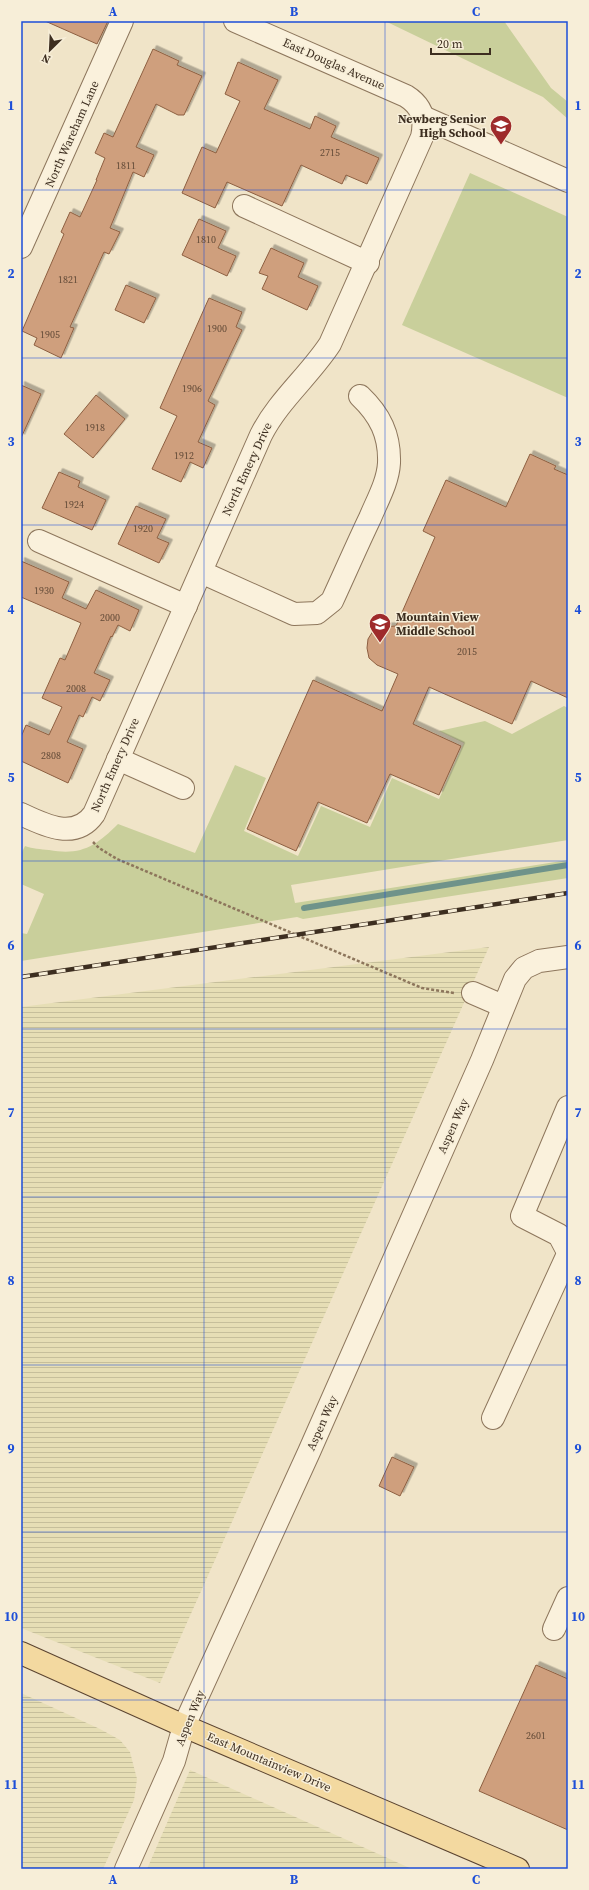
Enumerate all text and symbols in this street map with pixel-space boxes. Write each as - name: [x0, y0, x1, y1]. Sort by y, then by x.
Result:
- text: A: [109, 3, 118, 20]
- text: B: [290, 3, 299, 20]
- text: C: [472, 3, 480, 20]
- north arrow: [30, 30, 70, 70]
- scale bar: [431, 30, 490, 56]
- street label: East Douglas Avenue: [280, 34, 388, 94]
- text: 20 m: [437, 36, 463, 52]
- text: N: [39, 50, 53, 67]
- street label: North Wareham Lane: [41, 78, 103, 190]
- text: 1: [7, 97, 15, 114]
- text: 1: [574, 97, 582, 114]
- place label: Newberg Senior High School: [398, 111, 486, 141]
- school or university icon: Newberg Senior High School: [488, 113, 514, 146]
- house number: 2715: [320, 146, 340, 159]
- house number: 1811: [116, 159, 136, 172]
- house number: 1810: [196, 233, 216, 246]
- text: 2: [7, 265, 15, 282]
- text: 2: [574, 265, 582, 282]
- house number: 1821: [58, 273, 78, 286]
- house number: 1900: [207, 322, 227, 335]
- house number: 1905: [40, 328, 60, 341]
- house number: 1906: [182, 382, 202, 395]
- street label: North Emery Drive: [218, 420, 276, 518]
- house number: 1918: [85, 421, 105, 434]
- text: 3: [7, 433, 15, 450]
- text: 3: [574, 433, 582, 450]
- house number: 1912: [174, 449, 194, 462]
- house number: 1924: [64, 498, 84, 511]
- house number: 1920: [133, 522, 153, 535]
- house number: 1930: [34, 584, 54, 597]
- text: 4: [7, 601, 15, 618]
- text: 4: [574, 601, 582, 618]
- place label: Mountain View Middle School: [396, 609, 479, 639]
- house number: 2000: [100, 611, 120, 624]
- school or university icon: Mountain View Middle School: [367, 611, 393, 644]
- house number: 2015: [457, 645, 477, 658]
- house number: 2008: [66, 682, 86, 695]
- street label: North Emery Drive: [87, 715, 143, 815]
- house number: 2808: [41, 749, 61, 762]
- text: 5: [7, 769, 15, 786]
- text: 5: [574, 769, 582, 786]
- text: 6: [7, 937, 15, 954]
- text: 6: [574, 937, 582, 954]
- street label: Aspen Way: [434, 1095, 473, 1156]
- text: 7: [7, 1104, 15, 1121]
- text: 7: [574, 1104, 582, 1121]
- text: 8: [7, 1272, 15, 1289]
- text: 8: [574, 1272, 582, 1289]
- street label: Aspen Way: [303, 1392, 342, 1453]
- text: 9: [7, 1440, 15, 1457]
- text: 9: [574, 1440, 582, 1457]
- text: 10: [4, 1608, 18, 1625]
- text: 10: [571, 1608, 585, 1625]
- street label: Aspen Way: [172, 1687, 209, 1748]
- street label: East Mountainview Drive: [204, 1729, 334, 1795]
- house number: 2601: [526, 1729, 546, 1742]
- text: 11: [4, 1776, 18, 1793]
- text: 11: [571, 1776, 585, 1793]
- text: A: [109, 1871, 118, 1888]
- text: B: [290, 1871, 299, 1888]
- text: C: [472, 1871, 480, 1888]

